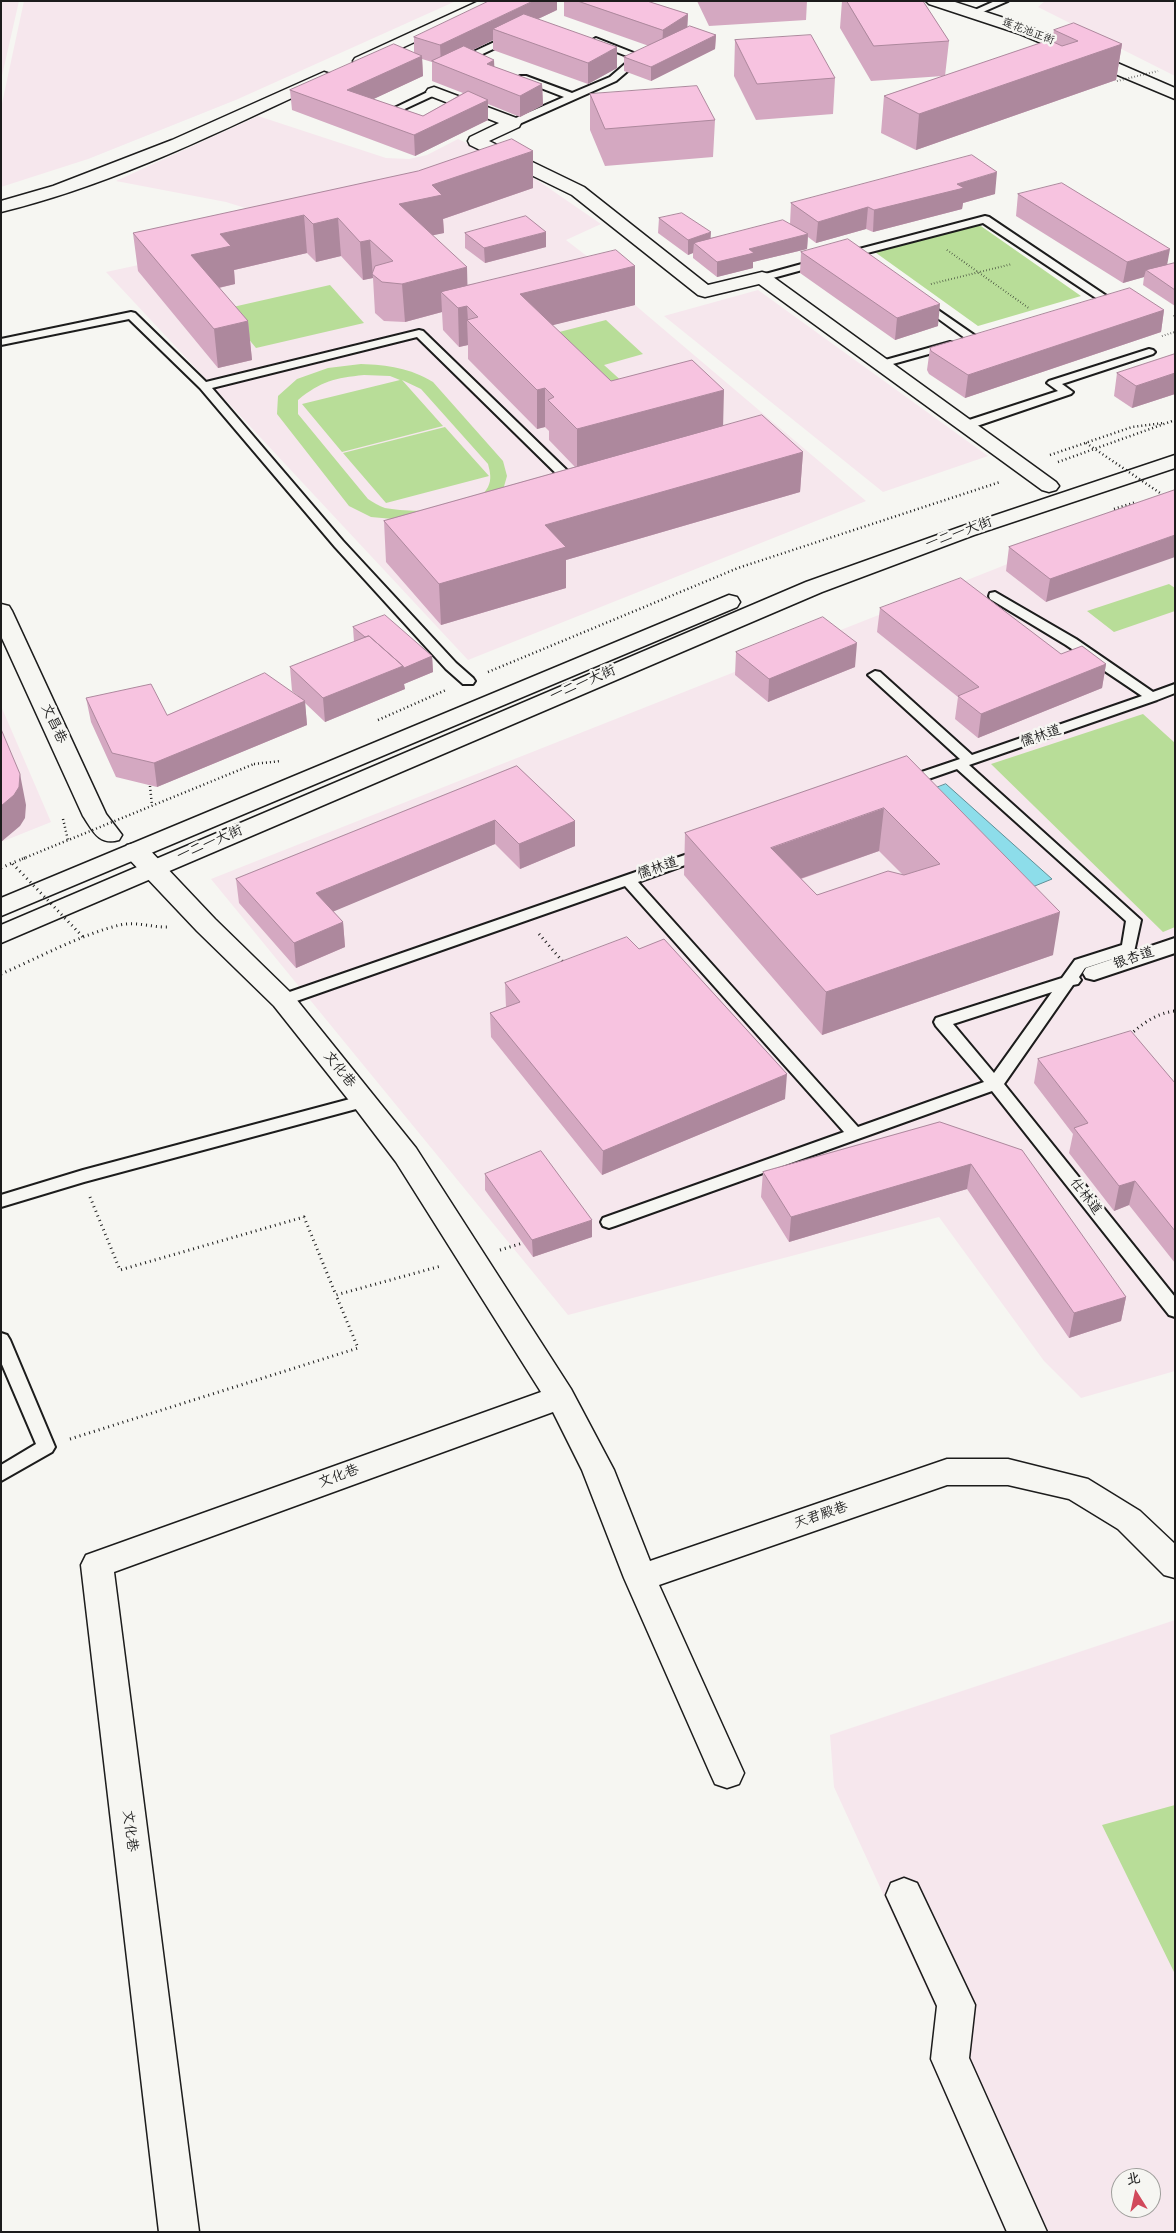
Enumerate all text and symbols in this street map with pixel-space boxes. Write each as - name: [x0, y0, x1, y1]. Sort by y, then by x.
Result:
- street label: 莲花池正街: [1000, 16, 1056, 48]
- street label: 一二一大街: [923, 514, 995, 554]
- street label: 一二一大街: [548, 663, 618, 705]
- street label: 文昌巷: [37, 701, 69, 747]
- street label: 儒林道: [1018, 722, 1064, 752]
- street label: 一二一大街: [175, 823, 245, 865]
- street label: 儒林道: [635, 854, 681, 884]
- street label: 银杏道: [1111, 944, 1157, 974]
- street label: 文化巷: [319, 1048, 359, 1092]
- street label: 仕林道: [1065, 1175, 1105, 1219]
- street label: 文化巷: [316, 1462, 362, 1492]
- street label: 天君殿巷: [792, 1499, 850, 1533]
- street label: 文化巷: [118, 1809, 140, 1853]
- north arrow: [1111, 2168, 1161, 2218]
- text: 北: [1125, 2168, 1142, 2190]

